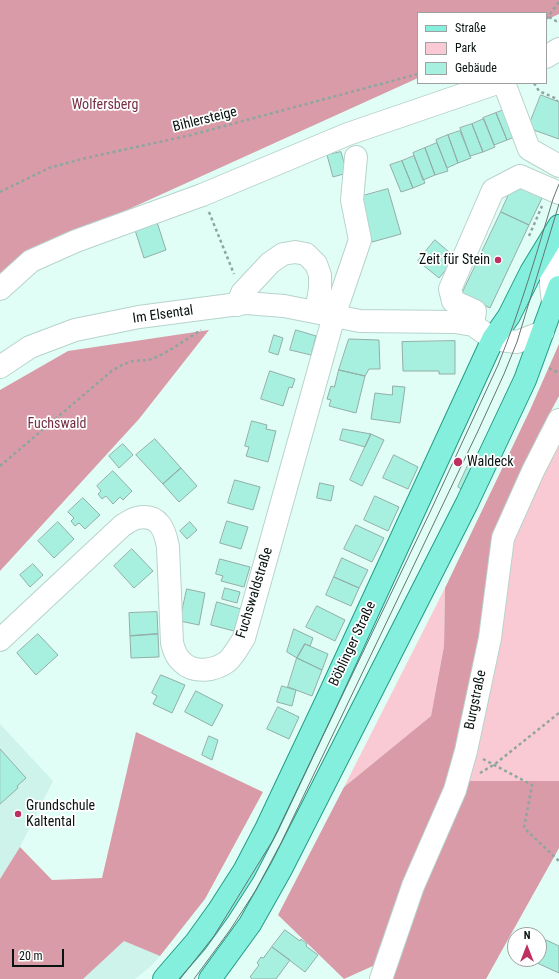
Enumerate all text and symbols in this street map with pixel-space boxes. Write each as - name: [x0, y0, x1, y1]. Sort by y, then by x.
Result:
- legend: [417, 12, 547, 84]
- text: Straße: [455, 21, 486, 35]
- text: Park: [455, 41, 476, 55]
- text: Gebäude: [455, 61, 497, 75]
- park label: Wolfersberg: [72, 97, 138, 113]
- street label: Bihlersteige: [171, 104, 239, 136]
- place label: Zeit für Stein: [419, 252, 490, 268]
- marker: Zeit für Stein: [493, 255, 503, 265]
- street label: Im Elsental: [132, 302, 194, 328]
- park label: Fuchswald: [28, 416, 86, 432]
- place label: Waldeck: [467, 454, 514, 470]
- marker: Waldeck: [452, 456, 464, 468]
- street label: Fuchswaldstraße: [233, 546, 277, 640]
- street label: Böblinger Straße: [326, 599, 380, 689]
- street label: Burgstraße: [461, 669, 491, 731]
- place label: Grundschule Kaltental: [26, 798, 95, 830]
- marker: Grundschule Kaltental: [13, 809, 23, 819]
- north arrow: [507, 927, 547, 967]
- text: N: [524, 929, 530, 942]
- scale bar: [14, 941, 66, 967]
- text: 20 m: [19, 949, 43, 963]

